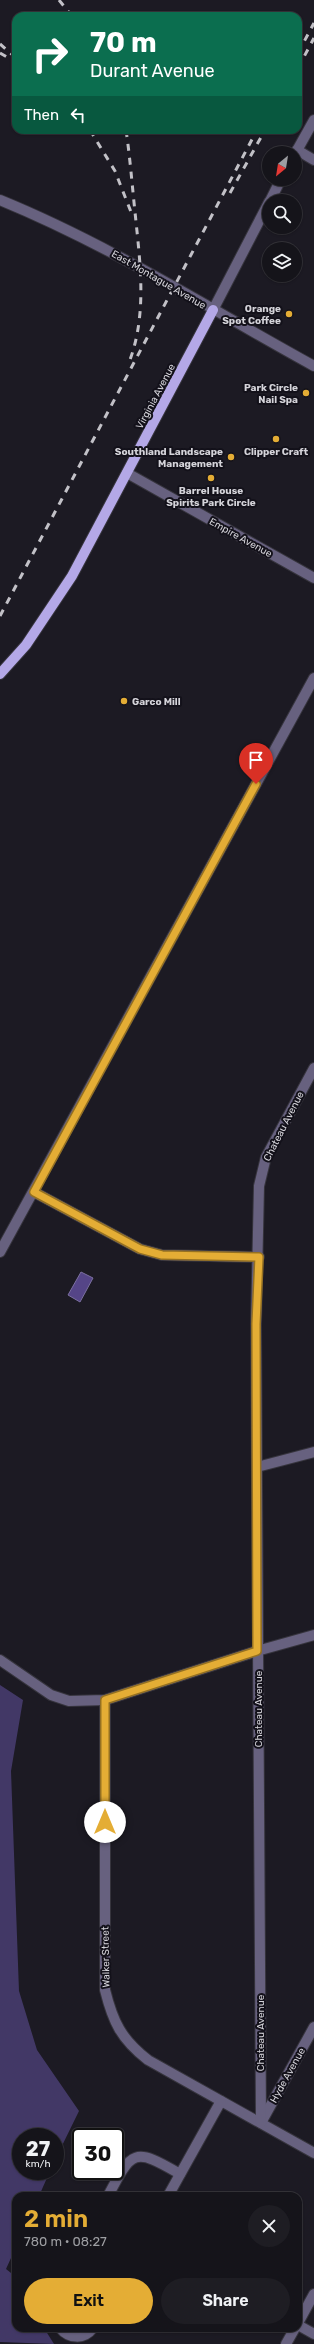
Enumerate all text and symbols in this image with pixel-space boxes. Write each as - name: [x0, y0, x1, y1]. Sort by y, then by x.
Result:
- text: 70 m: [90, 26, 157, 59]
- icon: right: [24, 28, 76, 80]
- text: Durant Avenue: [90, 60, 215, 82]
- icon: left: [67, 104, 89, 126]
- text: Then: [24, 106, 59, 124]
- north arrow: [262, 146, 302, 186]
- map controls: [262, 146, 302, 282]
- button: search: [262, 194, 302, 234]
- button: layers: [262, 242, 302, 282]
- street label: East Montague Avenue: [109, 248, 208, 312]
- place label: Orange Spot Coffee: [222, 303, 281, 327]
- marker: Orange Spot Coffee: [284, 309, 294, 319]
- street label: Virginia Avenue: [134, 361, 178, 431]
- place label: Park Circle Nail Spa: [244, 382, 298, 406]
- marker: Park Circle Nail Spa: [301, 388, 311, 398]
- marker: Clipper Craft: [271, 434, 281, 444]
- place label: Southland Landscape Management: [115, 446, 223, 470]
- place label: Clipper Craft: [244, 446, 308, 458]
- marker: Southland Landscape Management: [226, 452, 236, 462]
- marker: Barrel House Spirits Park Circle: [206, 473, 216, 483]
- place label: Barrel House Spirits Park Circle: [166, 485, 256, 509]
- street label: Empire Avenue: [207, 516, 274, 560]
- marker: Garco Mill: [119, 696, 129, 706]
- place label: Garco Mill: [132, 696, 181, 708]
- pin: [239, 743, 273, 784]
- icon: arrive: [245, 749, 267, 771]
- street label: Chateau Avenue: [261, 1089, 307, 1163]
- street label: Chateau Avenue: [253, 1670, 265, 1747]
- position arrow: [84, 1801, 126, 1843]
- street label: Walker Street: [99, 1926, 113, 1988]
- street label: Chateau Avenue: [255, 1994, 267, 2071]
- street label: Hyde Avenue: [268, 2045, 308, 2105]
- speed limit sign: 30: [72, 2128, 124, 2180]
- text: 27: [26, 2137, 50, 2161]
- text: km/h: [26, 2158, 50, 2170]
- text: 2 min: [24, 2205, 88, 2233]
- button: close: [248, 2205, 290, 2247]
- text: 780 m · 08:27: [24, 2234, 107, 2249]
- button: Exit: [24, 2278, 153, 2324]
- button: Share: [161, 2278, 290, 2324]

